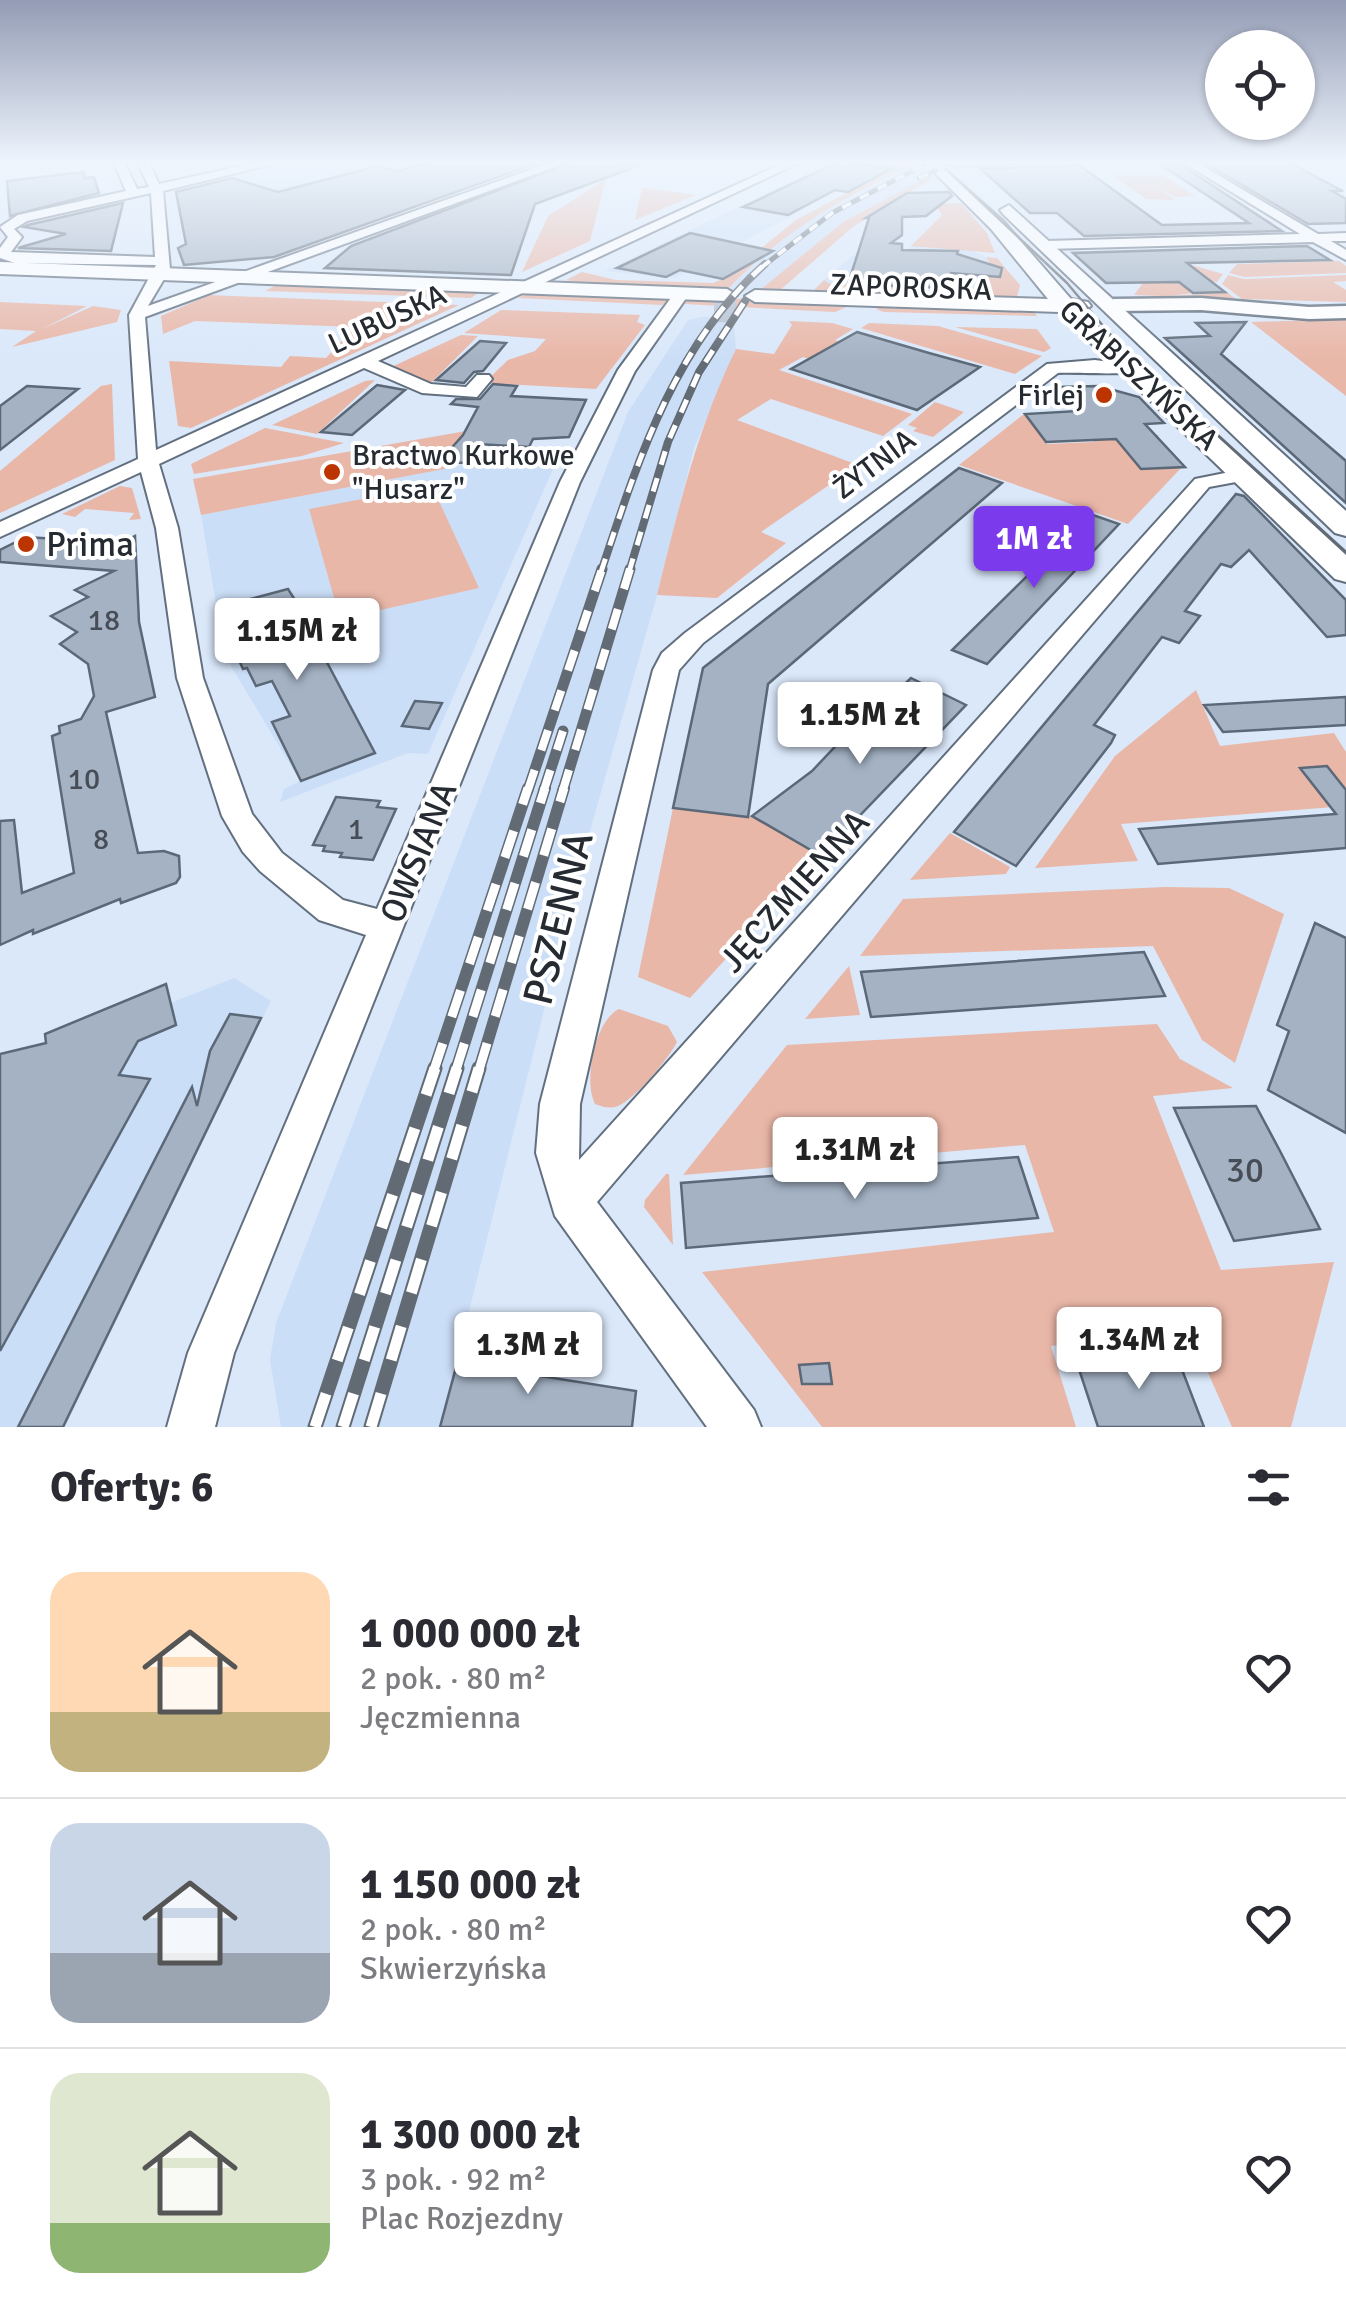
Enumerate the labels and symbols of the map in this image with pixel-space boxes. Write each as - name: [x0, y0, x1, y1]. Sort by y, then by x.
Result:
- street label: ZAPOROSKA: [829, 266, 993, 309]
- street label: LUBUSKA: [322, 276, 452, 363]
- street label: GRABISZYŃSKA: [1051, 292, 1226, 458]
- place label: Firlej: [1017, 377, 1084, 414]
- marker: Firlej: [1093, 384, 1115, 406]
- street label: ŻYTNIA: [826, 421, 923, 508]
- place label: Bractwo Kurkowe "Husarz": [352, 437, 575, 508]
- marker: Bractwo Kurkowe "Husarz": [321, 461, 343, 483]
- pin: 1M zł: [964, 506, 1104, 591]
- place label: Prima: [46, 523, 134, 566]
- marker: Prima: [15, 533, 37, 555]
- pin: 1.15M zł: [194, 598, 400, 683]
- house number: 18: [88, 602, 120, 639]
- pin: 1.15M zł: [757, 682, 963, 767]
- house number: 10: [68, 761, 100, 798]
- street label: OWSIANA: [371, 775, 466, 929]
- street label: JĘCZMIENNA: [710, 801, 878, 981]
- house number: 1: [348, 811, 364, 848]
- house number: 8: [93, 821, 109, 858]
- street label: PSZENNA: [512, 826, 605, 1010]
- pin: 1.31M zł: [752, 1117, 958, 1202]
- house number: 30: [1226, 1149, 1264, 1192]
- pin: 1.34M zł: [1036, 1307, 1242, 1392]
- pin: 1.3M zł: [436, 1312, 620, 1397]

